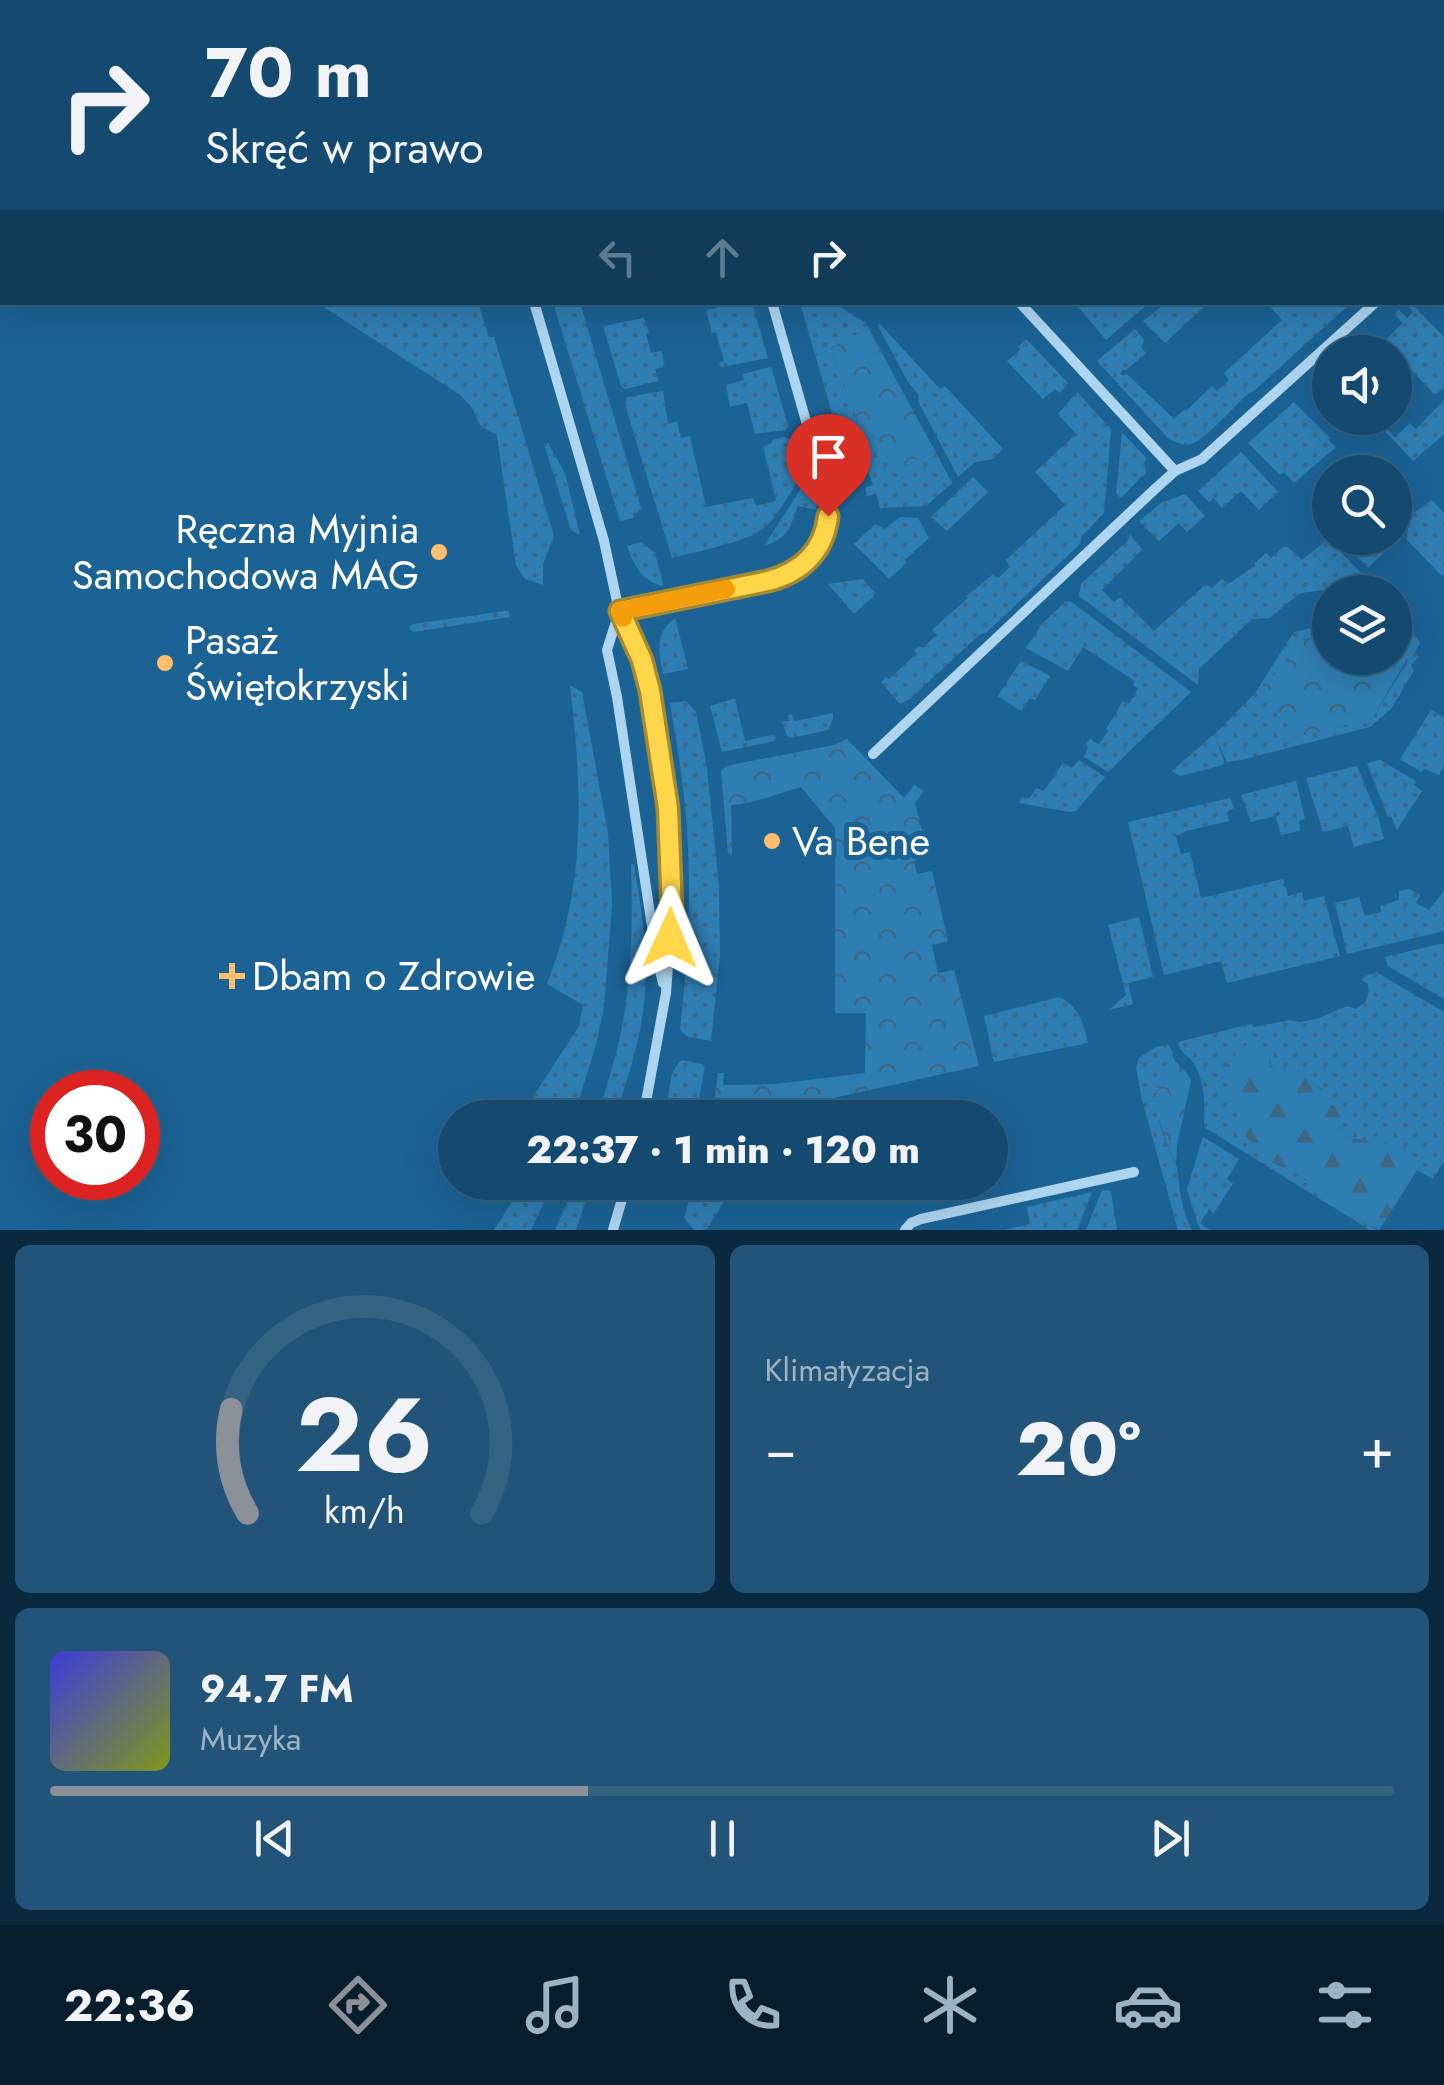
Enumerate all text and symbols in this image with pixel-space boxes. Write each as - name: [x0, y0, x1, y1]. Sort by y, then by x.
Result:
- text: 70 m: [205, 22, 372, 123]
- icon: right: [40, 40, 170, 170]
- text: Skręć w prawo: [205, 115, 484, 180]
- icon: left: [590, 230, 645, 285]
- icon: ahead: [695, 230, 750, 285]
- icon: right: [800, 230, 855, 285]
- map controls: [1312, 335, 1412, 675]
- button: sound: [1312, 335, 1412, 435]
- pin: [786, 414, 871, 517]
- icon: arrive: [801, 429, 856, 484]
- button: search: [1312, 455, 1412, 555]
- place label: Ręczna Myjnia Samochodowa MAG: [72, 500, 419, 604]
- marker: Ręczna Myjnia Samochodowa MAG: [428, 541, 450, 563]
- button: layers: [1312, 575, 1412, 675]
- place label: Pasaż Świętokrzyski: [185, 611, 410, 715]
- marker: Pasaż Świętokrzyski: [154, 652, 176, 674]
- place label: Va Bene: [792, 812, 930, 870]
- marker: Va Bene: [761, 830, 783, 852]
- position arrow: [618, 886, 722, 990]
- place label: Dbam o Zdrowie: [252, 947, 535, 1005]
- marker: Dbam o Zdrowie: [221, 965, 243, 987]
- speed limit sign: 30: [30, 1070, 160, 1200]
- text: 22:37 · 1 min · 120 m: [526, 1122, 920, 1177]
- text: Klimatyzacja: [765, 1347, 930, 1393]
- text: 26: [296, 1360, 434, 1510]
- text: 20°: [1016, 1395, 1141, 1503]
- text: −: [765, 1409, 797, 1489]
- text: +: [1360, 1409, 1394, 1489]
- text: km/h: [324, 1485, 405, 1536]
- text: 94.7 FM: [200, 1661, 353, 1716]
- text: Muzyka: [200, 1716, 301, 1762]
- icon: previous: [247, 1811, 302, 1866]
- icon: pause: [695, 1811, 750, 1866]
- icon: next: [1143, 1811, 1198, 1866]
- icon: directions: [323, 1970, 393, 2040]
- icon: music: [520, 1970, 590, 2040]
- icon: phone: [718, 1970, 788, 2040]
- icon: climate: [915, 1970, 985, 2040]
- icon: car: [1113, 1970, 1183, 2040]
- icon: filters: [1310, 1970, 1380, 2040]
- text: 22:36: [64, 1973, 195, 2038]

